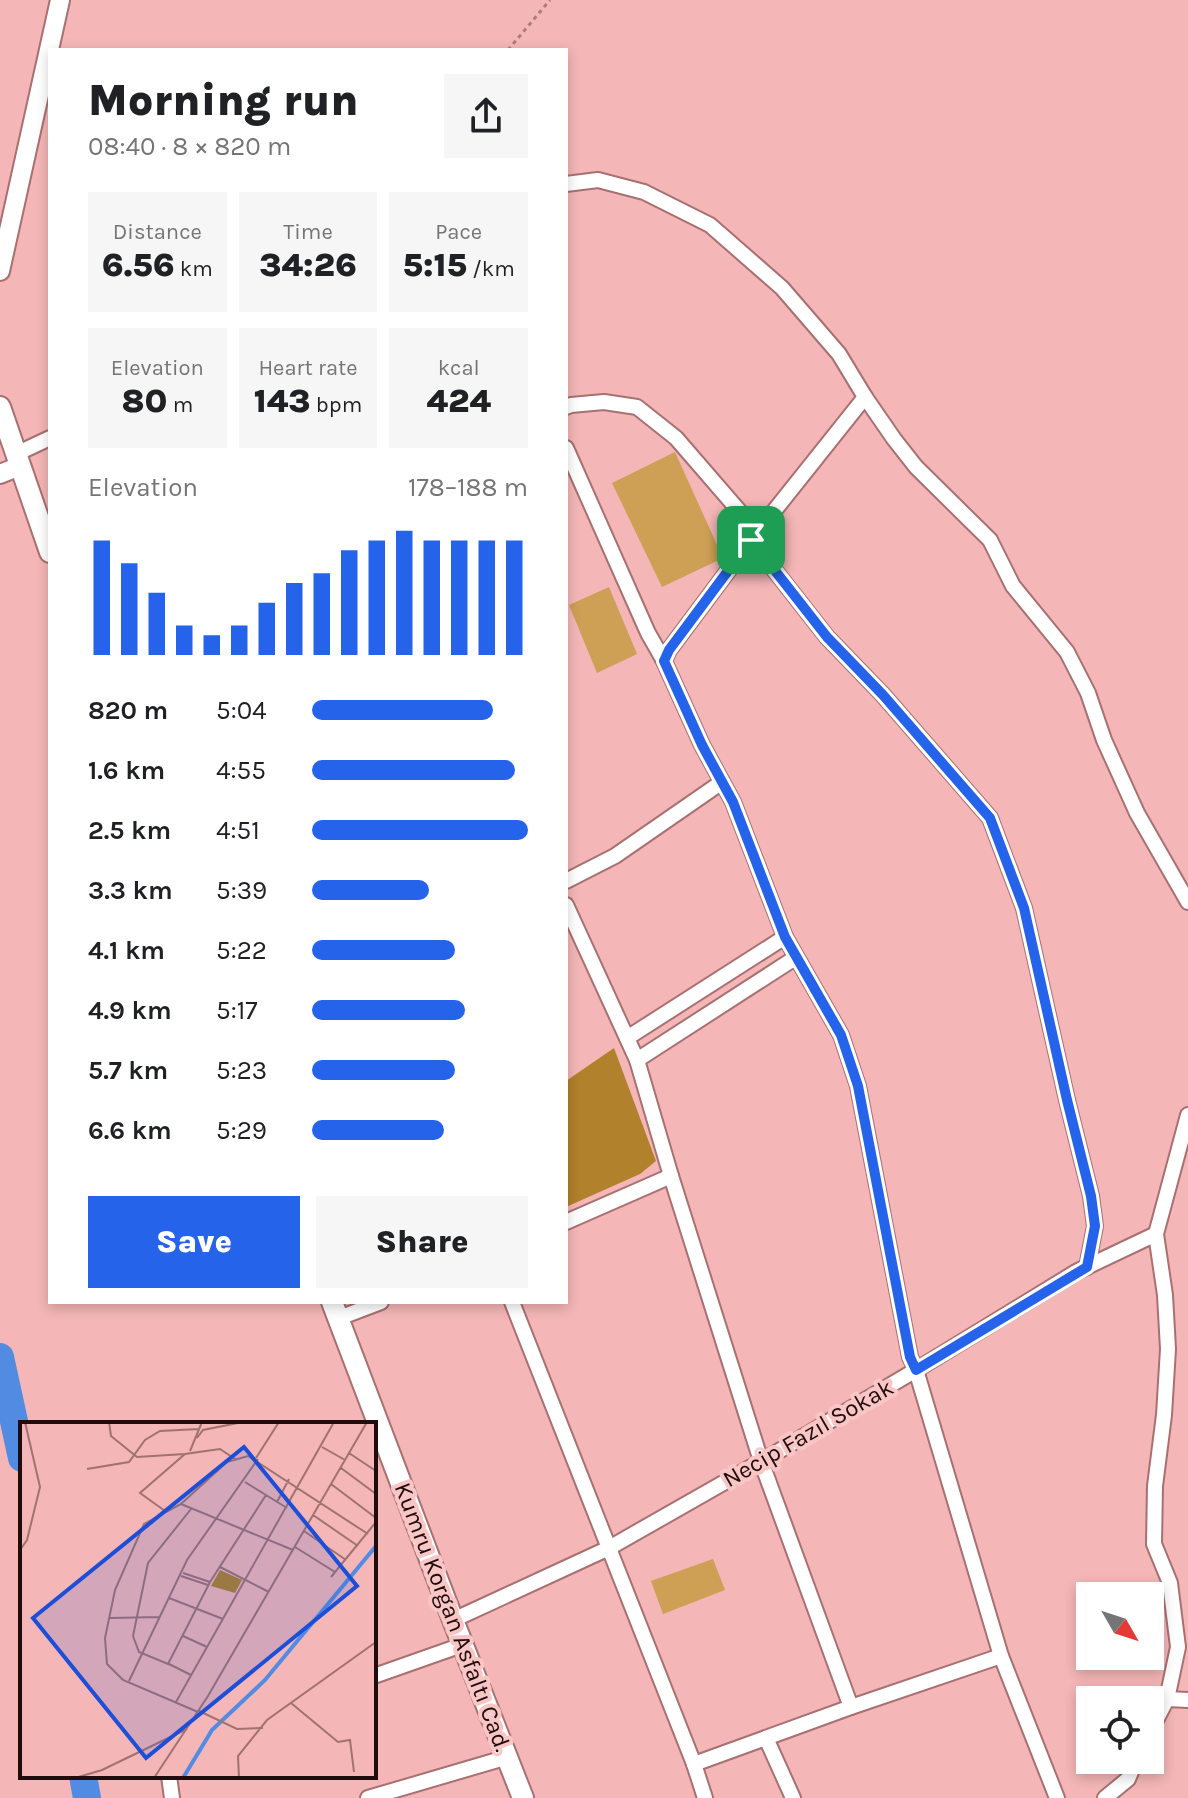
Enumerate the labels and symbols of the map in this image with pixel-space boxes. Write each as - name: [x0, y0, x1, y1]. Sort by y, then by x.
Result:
- pin: [717, 506, 785, 574]
- street label: Necip Fazıl Sokak: [718, 1373, 898, 1493]
- inset map: [20, 1422, 376, 1778]
- street label: Kumru Korgan Asfaltı Cad.: [389, 1479, 517, 1755]
- north arrow: [1076, 1582, 1164, 1670]

